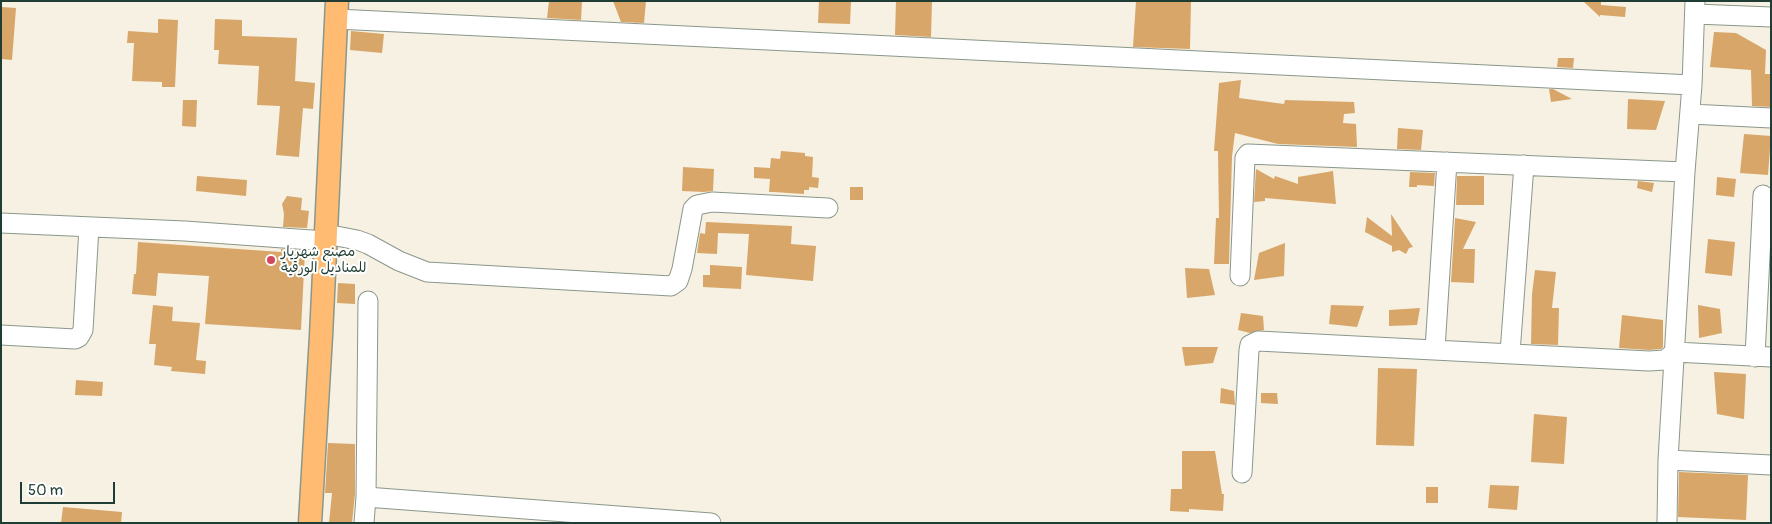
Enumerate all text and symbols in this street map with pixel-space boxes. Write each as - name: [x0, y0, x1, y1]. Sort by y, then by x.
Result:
- place label: مصنع شهريار للمناديل الورقية: [281, 244, 367, 276]
- marker: مصنع شهريار للمناديل الورقية: [265, 254, 277, 266]
- scale bar: [22, 472, 118, 504]
- text: 50 m: [28, 481, 63, 500]

